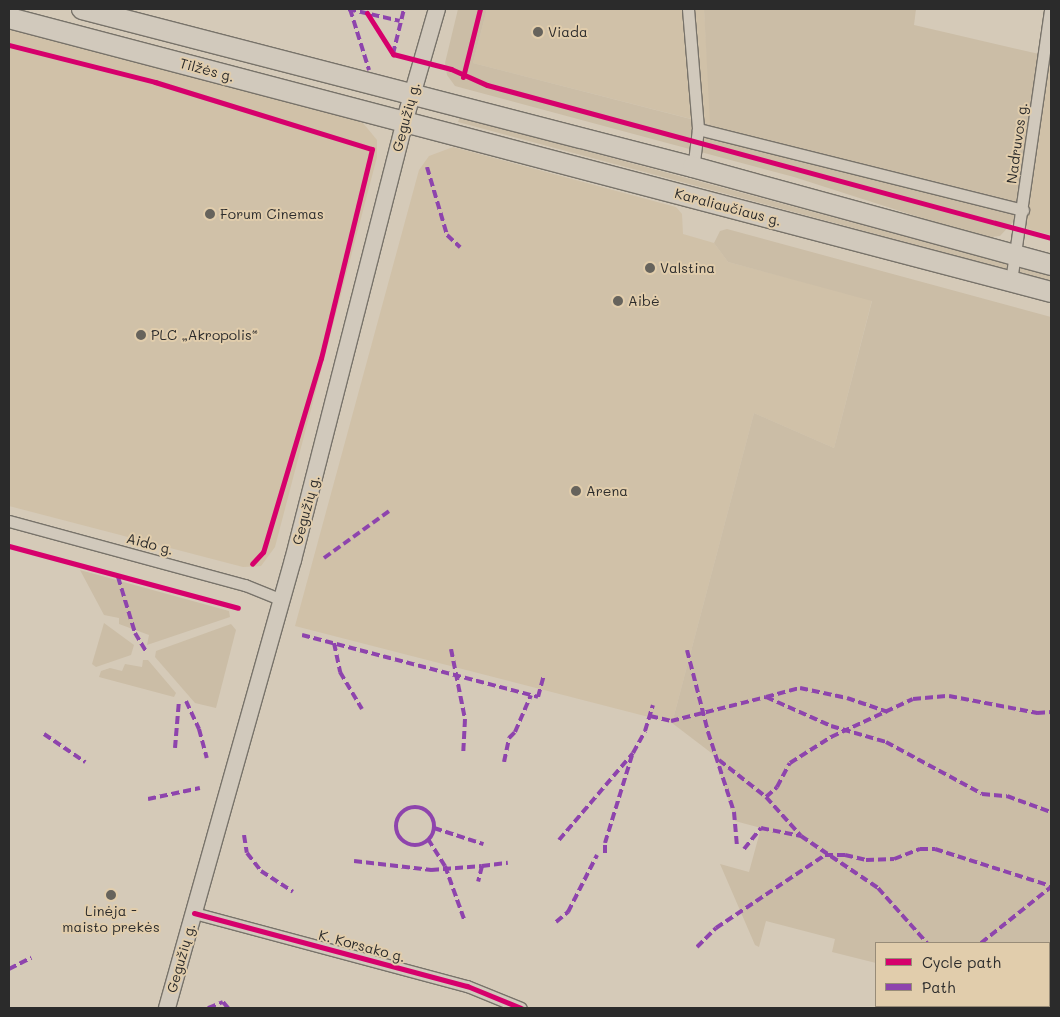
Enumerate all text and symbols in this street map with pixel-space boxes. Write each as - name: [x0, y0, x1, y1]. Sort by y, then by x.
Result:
- place label: Viada: [548, 24, 588, 40]
- marker: Viada: [532, 26, 544, 38]
- street label: Tilžės g.: [178, 55, 236, 85]
- street label: Gegužių g.: [389, 80, 423, 154]
- street label: Nadruvos g.: [1003, 101, 1031, 185]
- street label: Karaliaučiaus g.: [673, 185, 783, 229]
- place label: Forum Cinemas: [220, 206, 324, 222]
- marker: Forum Cinemas: [204, 208, 216, 220]
- place label: Valstina: [660, 260, 715, 276]
- marker: Valstina: [644, 262, 656, 274]
- place label: Aibė: [628, 293, 660, 309]
- marker: Aibė: [612, 295, 624, 307]
- place label: PLC „Akropolis“: [151, 327, 258, 343]
- marker: PLC „Akropolis“: [135, 329, 147, 341]
- street label: Gegužių g.: [289, 473, 323, 547]
- place label: Arena: [586, 483, 628, 499]
- marker: Arena: [570, 485, 582, 497]
- street label: Aido g.: [125, 530, 175, 558]
- marker: Linėja - maisto prekės: [105, 889, 117, 901]
- place label: Linėja - maisto prekės: [62, 903, 160, 936]
- street label: Gegužių g.: [163, 921, 199, 995]
- street label: K. Korsako g.: [317, 926, 407, 966]
- legend: [875, 942, 1050, 1007]
- text: Cycle path: [922, 952, 1001, 972]
- text: Path: [922, 977, 956, 997]

